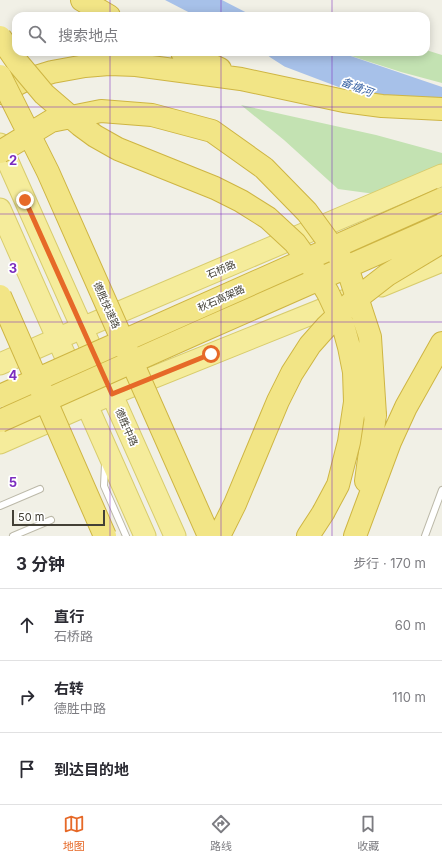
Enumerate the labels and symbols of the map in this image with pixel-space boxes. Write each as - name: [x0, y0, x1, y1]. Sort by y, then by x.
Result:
- water label: 备塘河: [339, 75, 377, 100]
- text: 2: [9, 152, 17, 168]
- route end: [16, 191, 34, 209]
- street label: 石桥路: [205, 258, 237, 280]
- text: 3: [9, 260, 17, 276]
- street label: 德胜快速路: [91, 280, 123, 330]
- street label: 秋石高架路: [196, 282, 246, 314]
- route start: [202, 345, 220, 363]
- text: 4: [9, 367, 18, 383]
- street label: 德胜中路: [113, 406, 141, 448]
- text: 5: [9, 474, 17, 490]
- scale bar: [12, 508, 105, 527]

